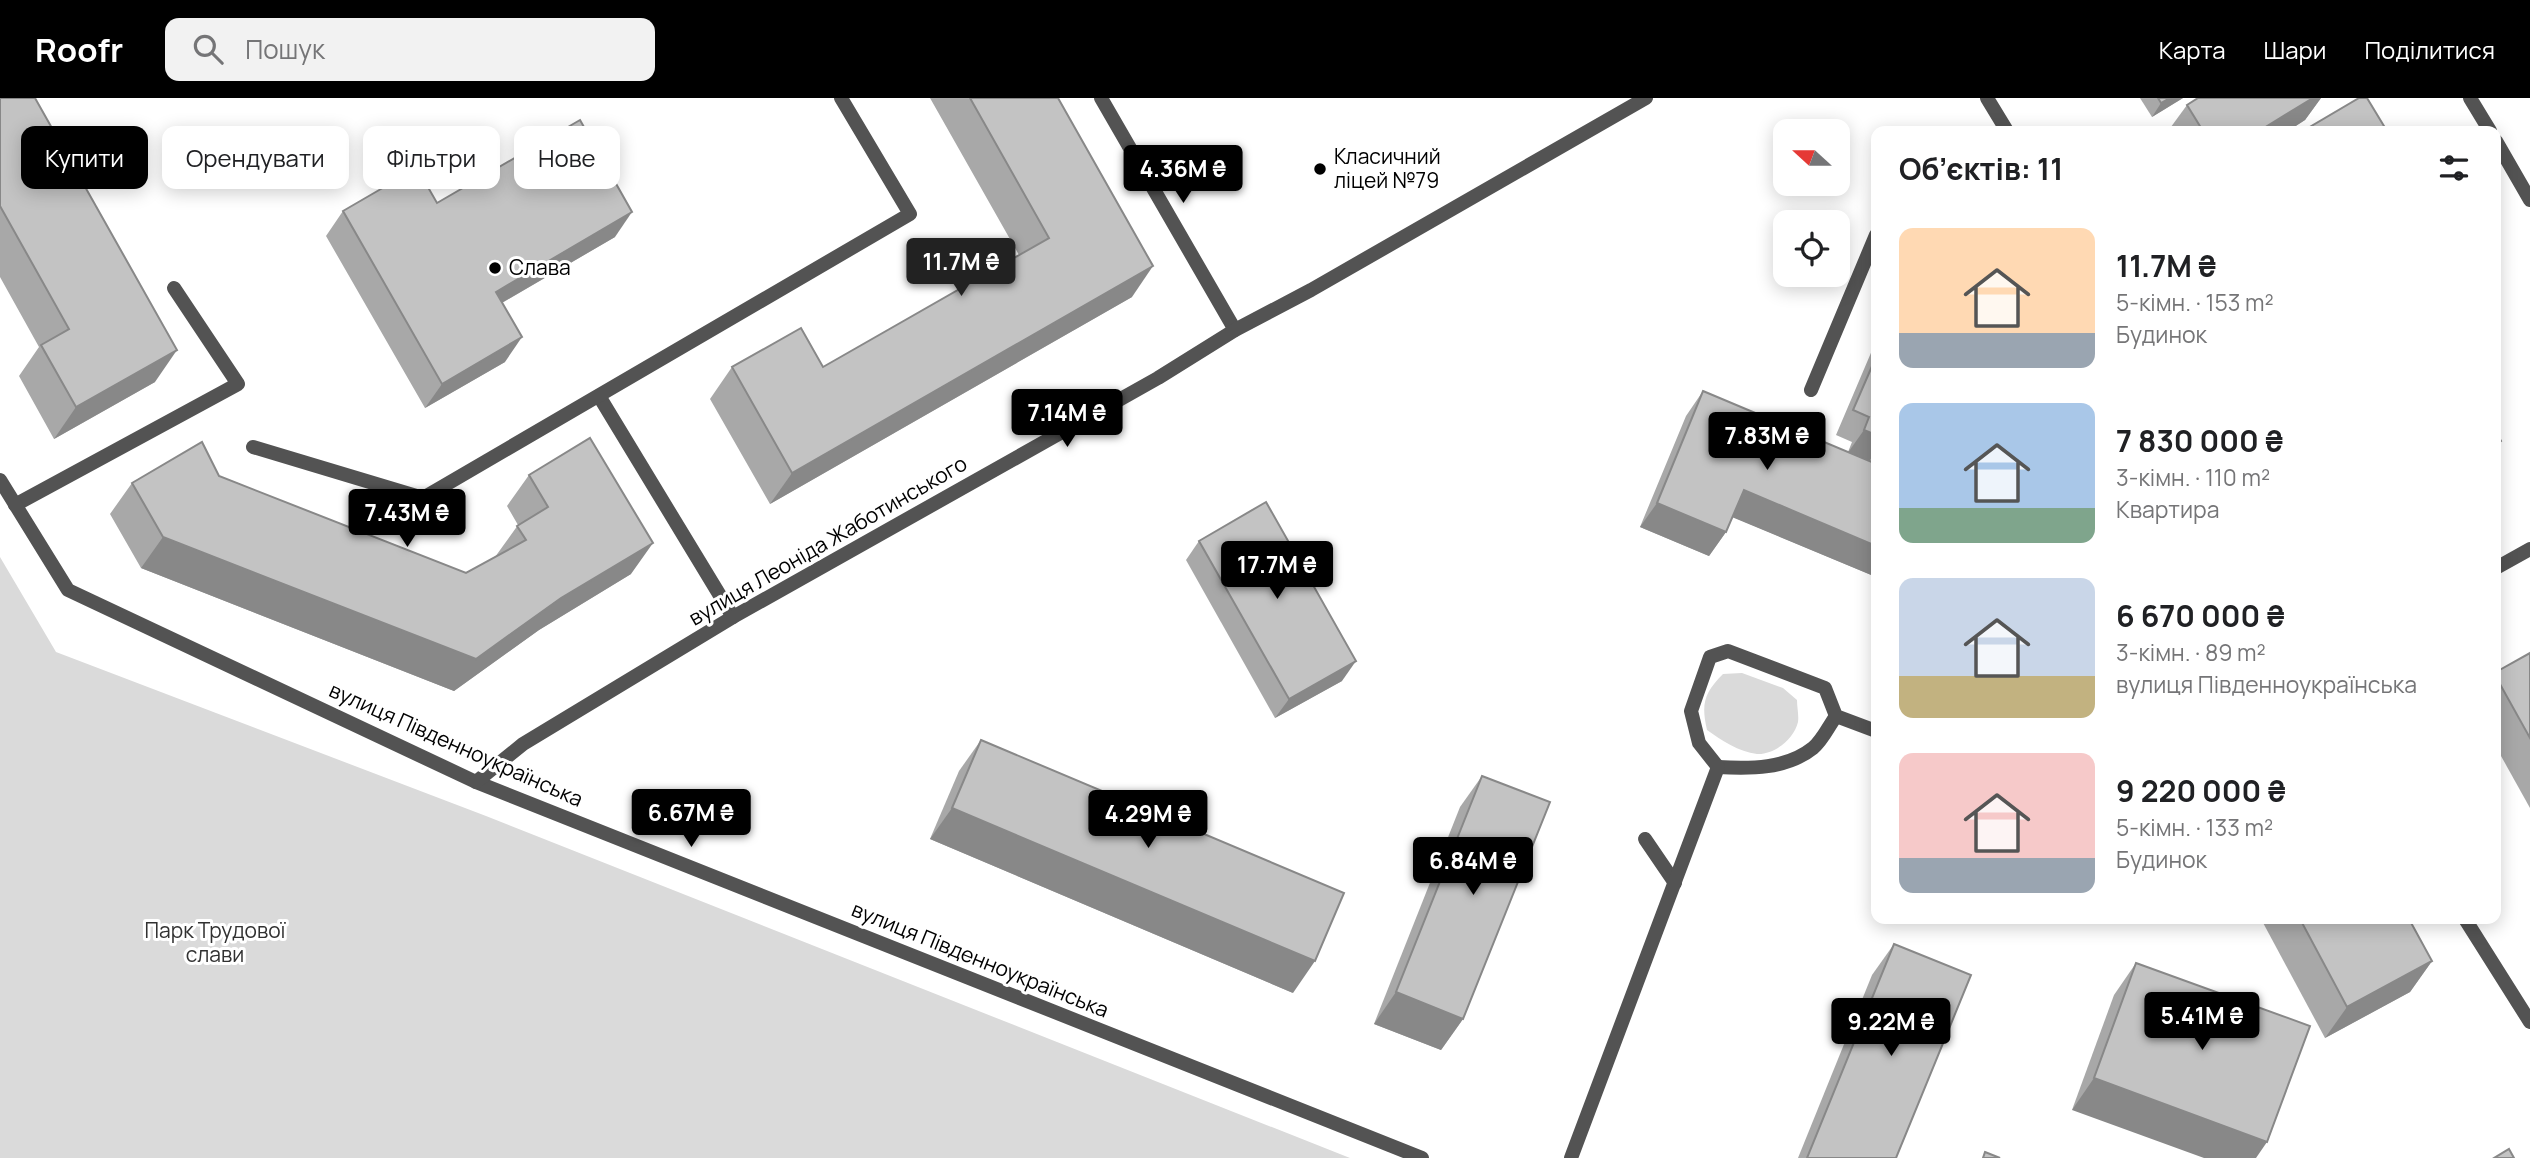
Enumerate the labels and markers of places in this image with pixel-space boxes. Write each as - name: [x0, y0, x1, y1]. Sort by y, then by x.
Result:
- place label: Класичний ліцей №79: [1334, 142, 1441, 194]
- pin: 4.36M ₴: [1118, 146, 1248, 205]
- marker: Класичний ліцей №79: [1312, 161, 1328, 177]
- pin: 11.7M ₴: [896, 238, 1026, 298]
- place label: Слава: [509, 253, 571, 281]
- marker: Слава: [487, 260, 503, 276]
- pin: 7.14M ₴: [1002, 390, 1132, 449]
- pin: 7.83M ₴: [1702, 412, 1832, 472]
- pin: 7.43M ₴: [342, 490, 472, 549]
- pin: 17.7M ₴: [1212, 542, 1342, 601]
- pin: 6.67M ₴: [626, 790, 756, 849]
- pin: 4.29M ₴: [1083, 790, 1213, 850]
- pin: 6.84M ₴: [1408, 838, 1538, 897]
- pin: 5.41M ₴: [2137, 992, 2267, 1052]
- pin: 9.22M ₴: [1826, 998, 1956, 1058]

